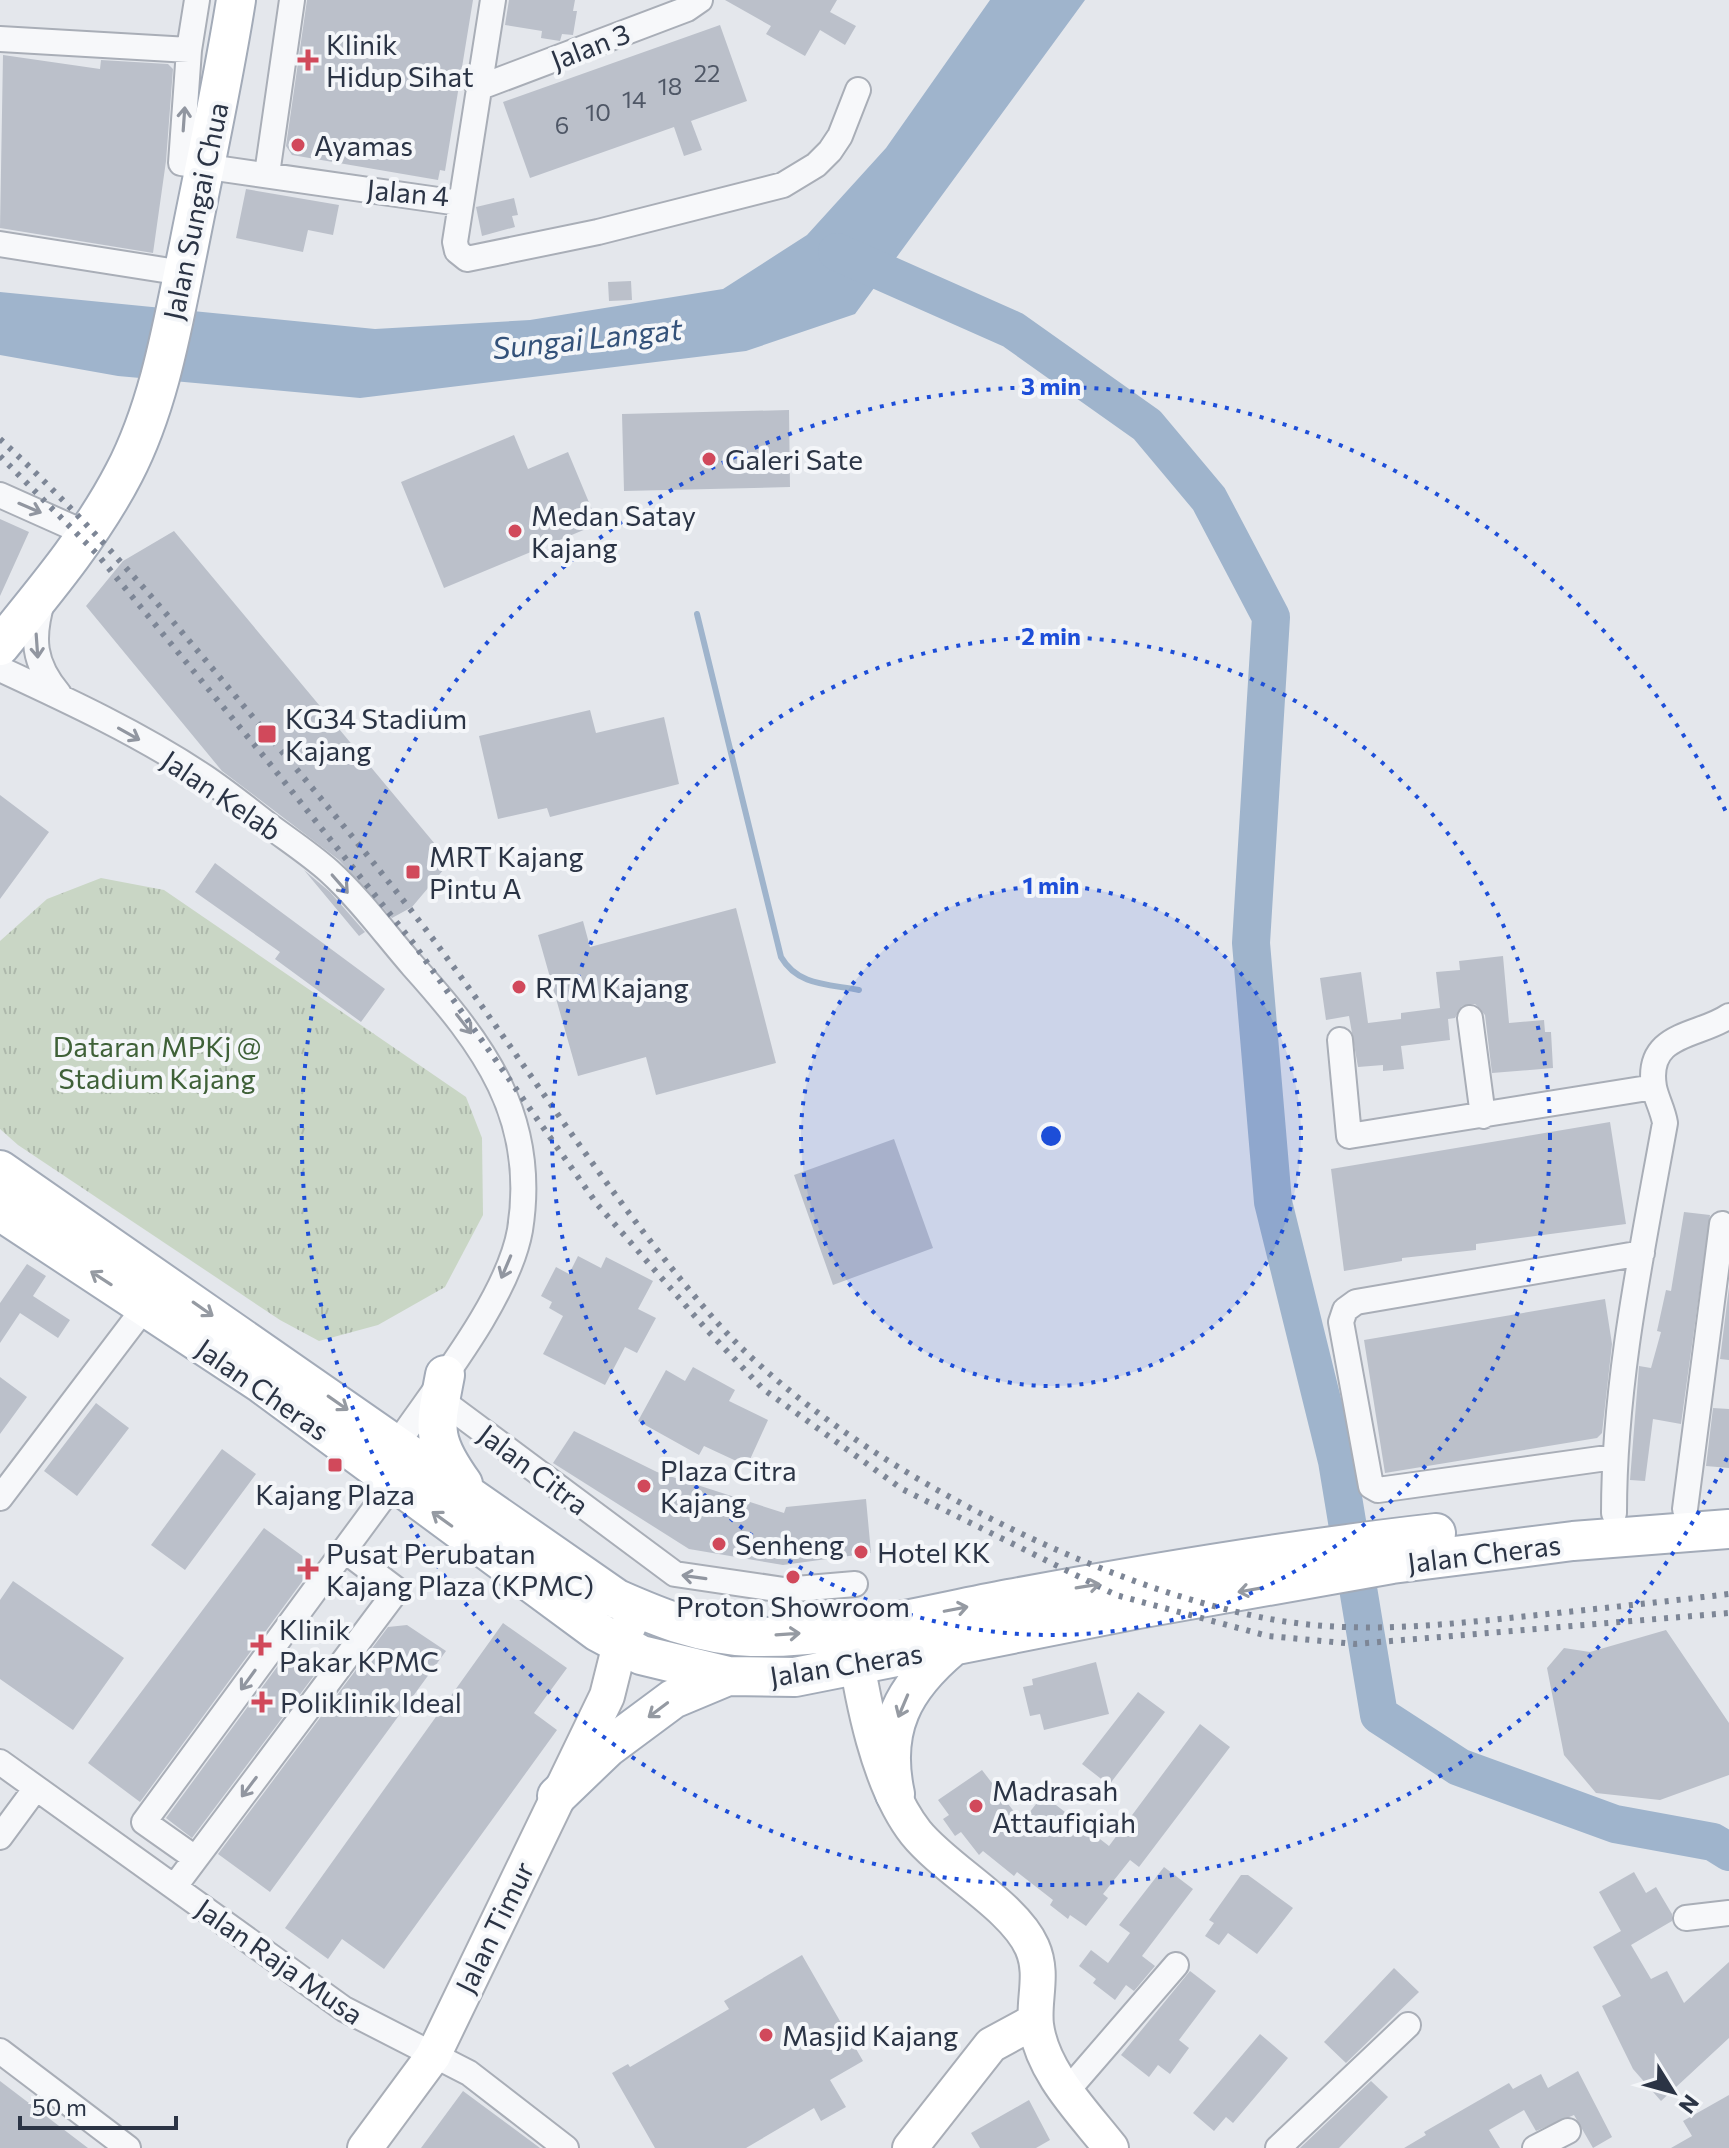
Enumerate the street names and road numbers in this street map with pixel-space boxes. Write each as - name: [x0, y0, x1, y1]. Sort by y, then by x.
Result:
- street label: Jalan 3: [546, 15, 634, 77]
- street label: Jalan Sungai Chua: [155, 99, 235, 323]
- street label: Jalan 4: [365, 171, 451, 213]
- street label: Jalan Kelab: [156, 743, 288, 847]
- street label: Jalan Cheras: [190, 1331, 336, 1447]
- street label: Jalan Citra: [472, 1416, 596, 1522]
- street label: Jalan Cheras: [1405, 1527, 1563, 1579]
- street label: Jalan Cheras: [767, 1635, 925, 1693]
- street label: Jalan Timur: [448, 1856, 540, 1998]
- street label: Jalan Raja Musa: [190, 1891, 370, 2031]

